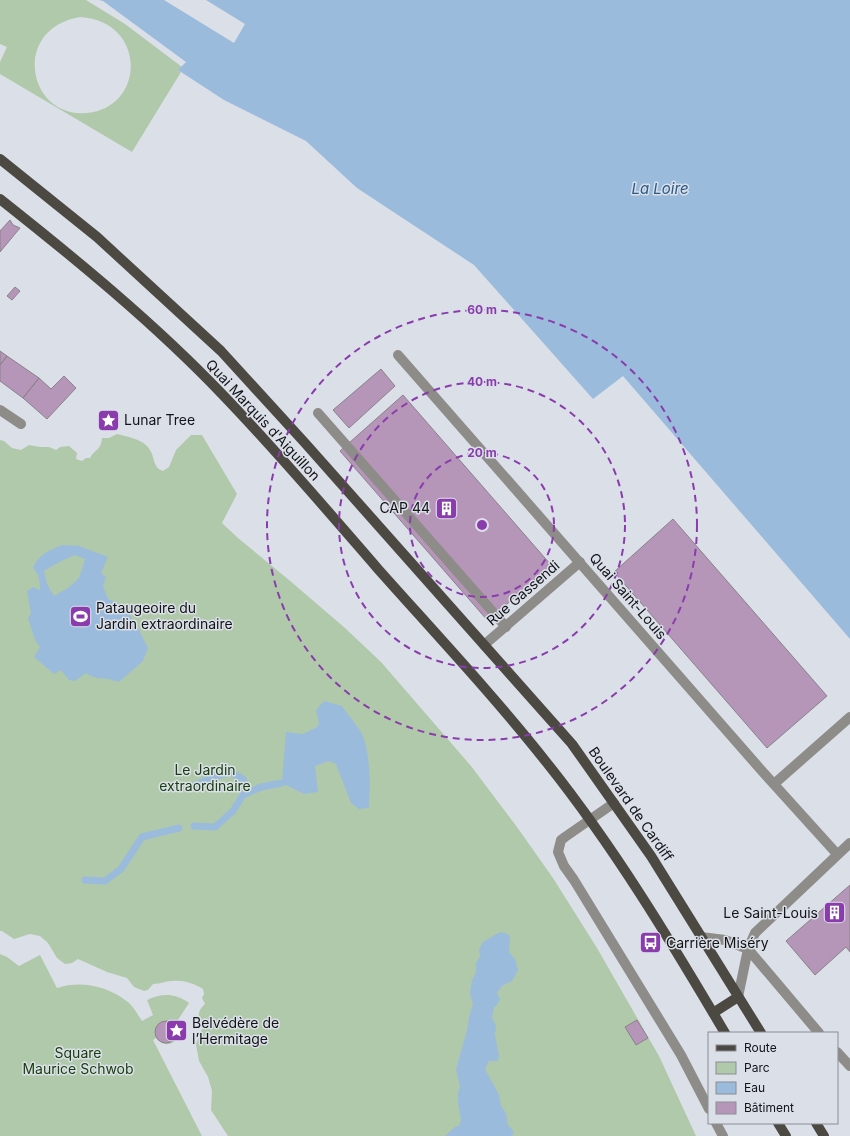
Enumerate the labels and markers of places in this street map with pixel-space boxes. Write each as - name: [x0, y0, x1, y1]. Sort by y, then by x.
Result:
- place icon: Lunar Tree: [96, 407, 122, 433]
- place label: Lunar Tree: [124, 411, 195, 428]
- building icon: CAP 44: [433, 495, 459, 521]
- place label: CAP 44: [379, 499, 430, 516]
- centre of rings: [475, 518, 489, 532]
- place label: Pataugeoire du Jardin extraordinaire: [96, 599, 233, 632]
- sports icon: Pataugeoire du Jardin extraordinaire: [67, 603, 93, 629]
- building icon: Le Saint-Louis: [821, 900, 847, 926]
- place label: Le Saint-Louis: [723, 904, 818, 921]
- bus stop icon: Carrière Miséry: [637, 930, 663, 956]
- place label: Carrière Miséry: [666, 934, 769, 951]
- place label: Belvédère de l’Hermitage: [192, 1014, 279, 1047]
- place icon: Belvédère de l’Hermitage: [163, 1018, 189, 1044]

